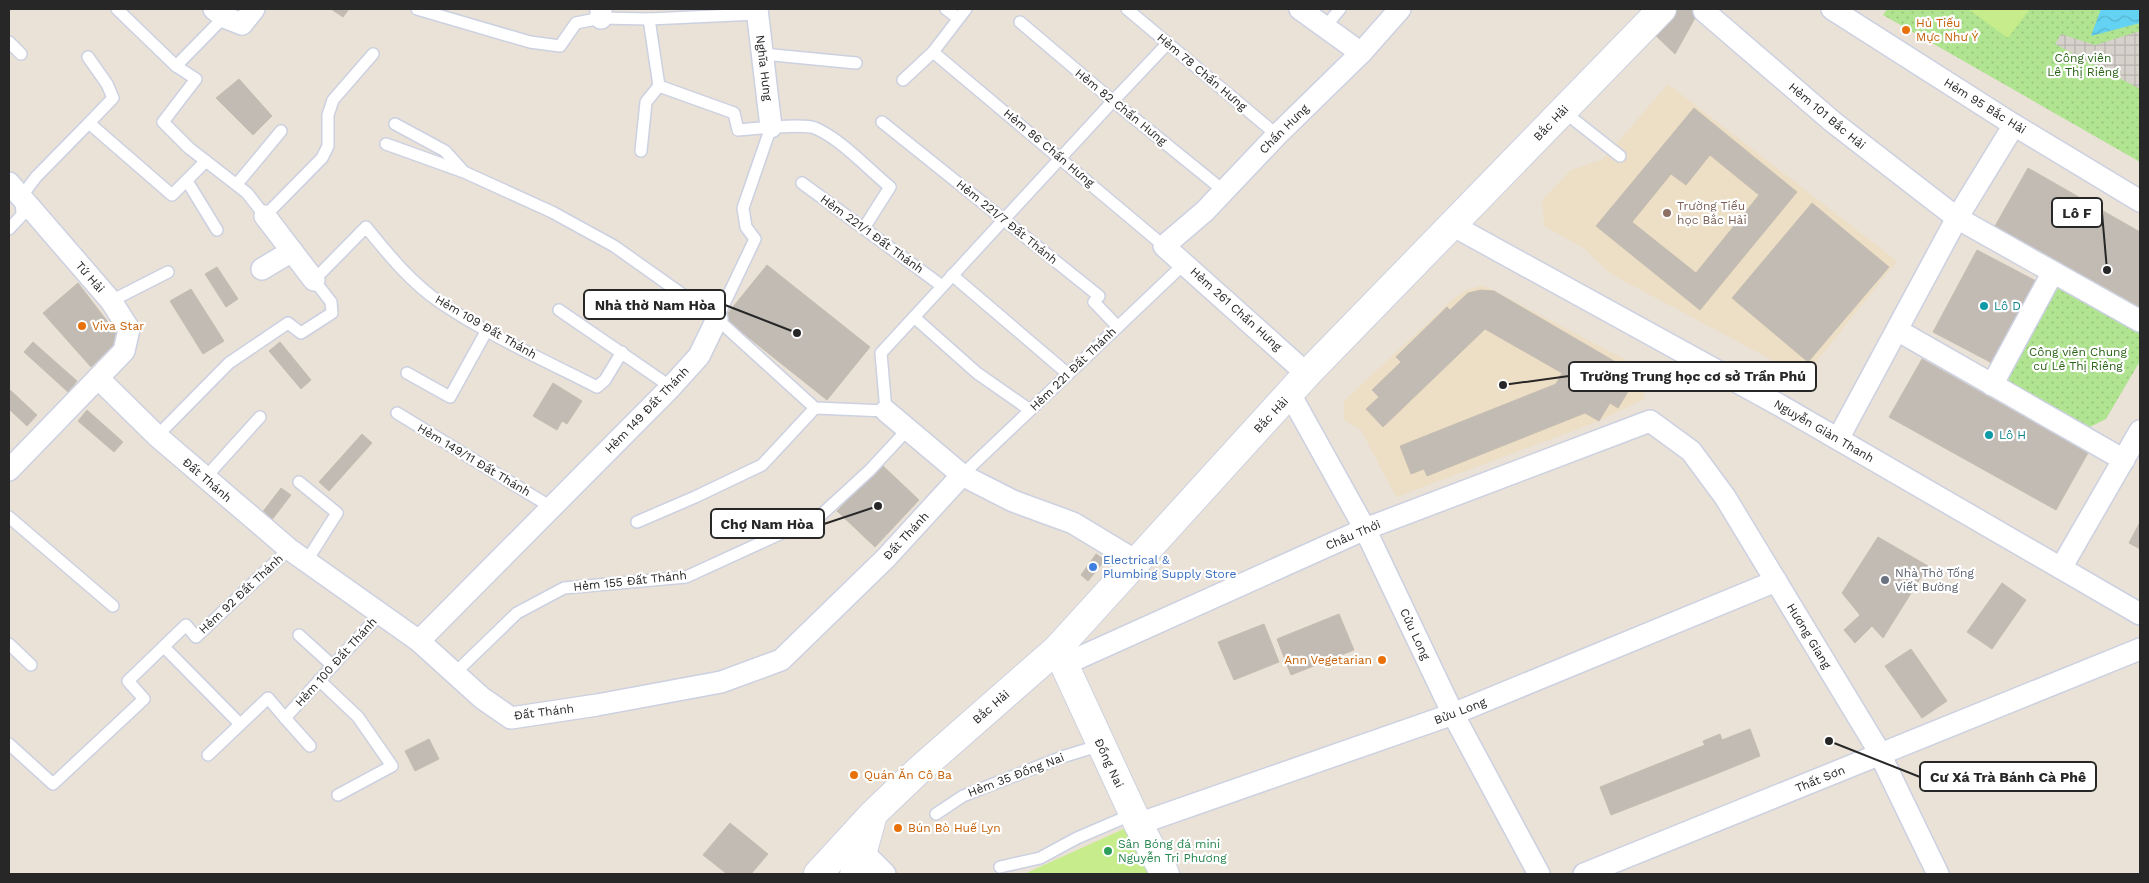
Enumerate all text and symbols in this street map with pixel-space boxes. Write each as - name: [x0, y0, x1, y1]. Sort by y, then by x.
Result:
- place label: Hủ Tiếu Mực Như Ý: [1916, 16, 1979, 44]
- marker: Hủ Tiếu Mực Như Ý: [1900, 24, 1912, 36]
- street label: Hẻm 78 Chấn Hưng: [1154, 30, 1250, 114]
- street label: Nghĩa Hưng: [753, 34, 775, 102]
- park label: Công viên Lê Thị Riêng: [2047, 51, 2119, 79]
- street label: Hẻm 82 Chấn Hưng: [1072, 66, 1170, 149]
- street label: Hẻm 95 Bắc Hải: [1942, 75, 2028, 137]
- street label: Hẻm 101 Bắc Hải: [1786, 80, 1868, 152]
- street label: Chấn Hưng: [1256, 101, 1312, 157]
- street label: Bắc Hải: [1531, 102, 1571, 144]
- street label: Hẻm 86 Chấn Hưng: [1001, 106, 1098, 190]
- street label: Hẻm 221/7 Đất Thánh: [954, 177, 1060, 267]
- street label: Hẻm 221/1 Đất Thánh: [818, 192, 926, 276]
- callout: Lô F: [2052, 198, 2102, 227]
- place label: Trường Tiểu học Bắc Hải: [1677, 199, 1747, 227]
- text: Lô F: [2062, 205, 2092, 221]
- marker: Trường Tiểu học Bắc Hải: [1661, 207, 1673, 219]
- street label: Tứ Hải: [73, 259, 107, 295]
- street label: Hẻm 261 Chấn Hưng: [1187, 264, 1285, 354]
- callout: Nhà thờ Nam Hòa: [584, 290, 725, 319]
- street label: Hẻm 109 Đất Thánh: [433, 292, 539, 362]
- text: Nhà thờ Nam Hòa: [595, 297, 716, 313]
- place label: Lô D: [1994, 299, 2021, 313]
- marker: Lô D: [1978, 300, 1990, 312]
- place label: Viva Star: [92, 319, 144, 333]
- marker: Viva Star: [76, 320, 88, 332]
- street label: Hẻm 221 Đất Thánh: [1027, 324, 1119, 414]
- park label: Công viên Chung cư Lê Thị Riêng: [2029, 345, 2128, 373]
- callout: Trường Trung học cơ sở Trần Phú: [1569, 362, 1816, 391]
- street label: Hẻm 149 Đất Thánh: [602, 364, 692, 456]
- text: Trường Trung học cơ sở Trần Phú: [1580, 368, 1806, 384]
- street label: Bắc Hải: [1251, 394, 1291, 436]
- street label: Nguyễn Giàn Thanh: [1772, 397, 1876, 465]
- street label: Hẻm 149/11 Đất Thánh: [415, 421, 533, 499]
- place label: Lô H: [1999, 428, 2026, 442]
- marker: Lô H: [1983, 429, 1995, 441]
- street label: Đất Thánh: [180, 455, 234, 505]
- callout: Chợ Nam Hòa: [711, 509, 824, 538]
- street label: Đất Thánh: [880, 509, 932, 563]
- text: Chợ Nam Hòa: [721, 516, 814, 532]
- street label: Châu Thới: [1323, 517, 1383, 553]
- street label: Hẻm 92 Đất Thánh: [196, 551, 286, 637]
- place label: Electrical & Plumbing Supply Store: [1103, 553, 1237, 581]
- marker: Electrical & Plumbing Supply Store: [1087, 561, 1099, 573]
- place label: Nhà Thờ Tống Viết Bường: [1895, 566, 1974, 594]
- street label: Hẻm 155 Đất Thánh: [573, 568, 687, 594]
- marker: Nhà Thờ Tống Viết Bường: [1879, 574, 1891, 586]
- street label: Hương Giang: [1784, 601, 1834, 672]
- street label: Cửu Long: [1397, 606, 1433, 663]
- street label: Hẻm 100 Đất Thánh: [292, 615, 380, 709]
- place label: Ann Vegetarian: [1284, 653, 1372, 667]
- marker: Ann Vegetarian: [1376, 654, 1388, 666]
- street label: Bắc Hải: [970, 687, 1012, 727]
- street label: Bửu Long: [1432, 694, 1489, 727]
- street label: Đất Thánh: [513, 701, 575, 723]
- street label: Đồng Nai: [1092, 736, 1126, 790]
- street label: Hẻm 35 Đồng Nai: [966, 750, 1066, 800]
- callout: Cư Xá Trà Bánh Cà Phê: [1920, 762, 2096, 791]
- street label: Thất Sơn: [1793, 763, 1847, 795]
- place label: Quán Ăn Cô Ba: [864, 768, 952, 782]
- marker: Quán Ăn Cô Ba: [848, 769, 860, 781]
- text: Cư Xá Trà Bánh Cà Phê: [1930, 769, 2086, 785]
- place label: Bún Bò Huế Lyn: [908, 821, 1001, 835]
- marker: Bún Bò Huế Lyn: [892, 822, 904, 834]
- place label: Sân Bóng đá mini Nguyễn Tri Phương: [1118, 837, 1227, 865]
- marker: Sân Bóng đá mini Nguyễn Tri Phương: [1102, 845, 1114, 857]

